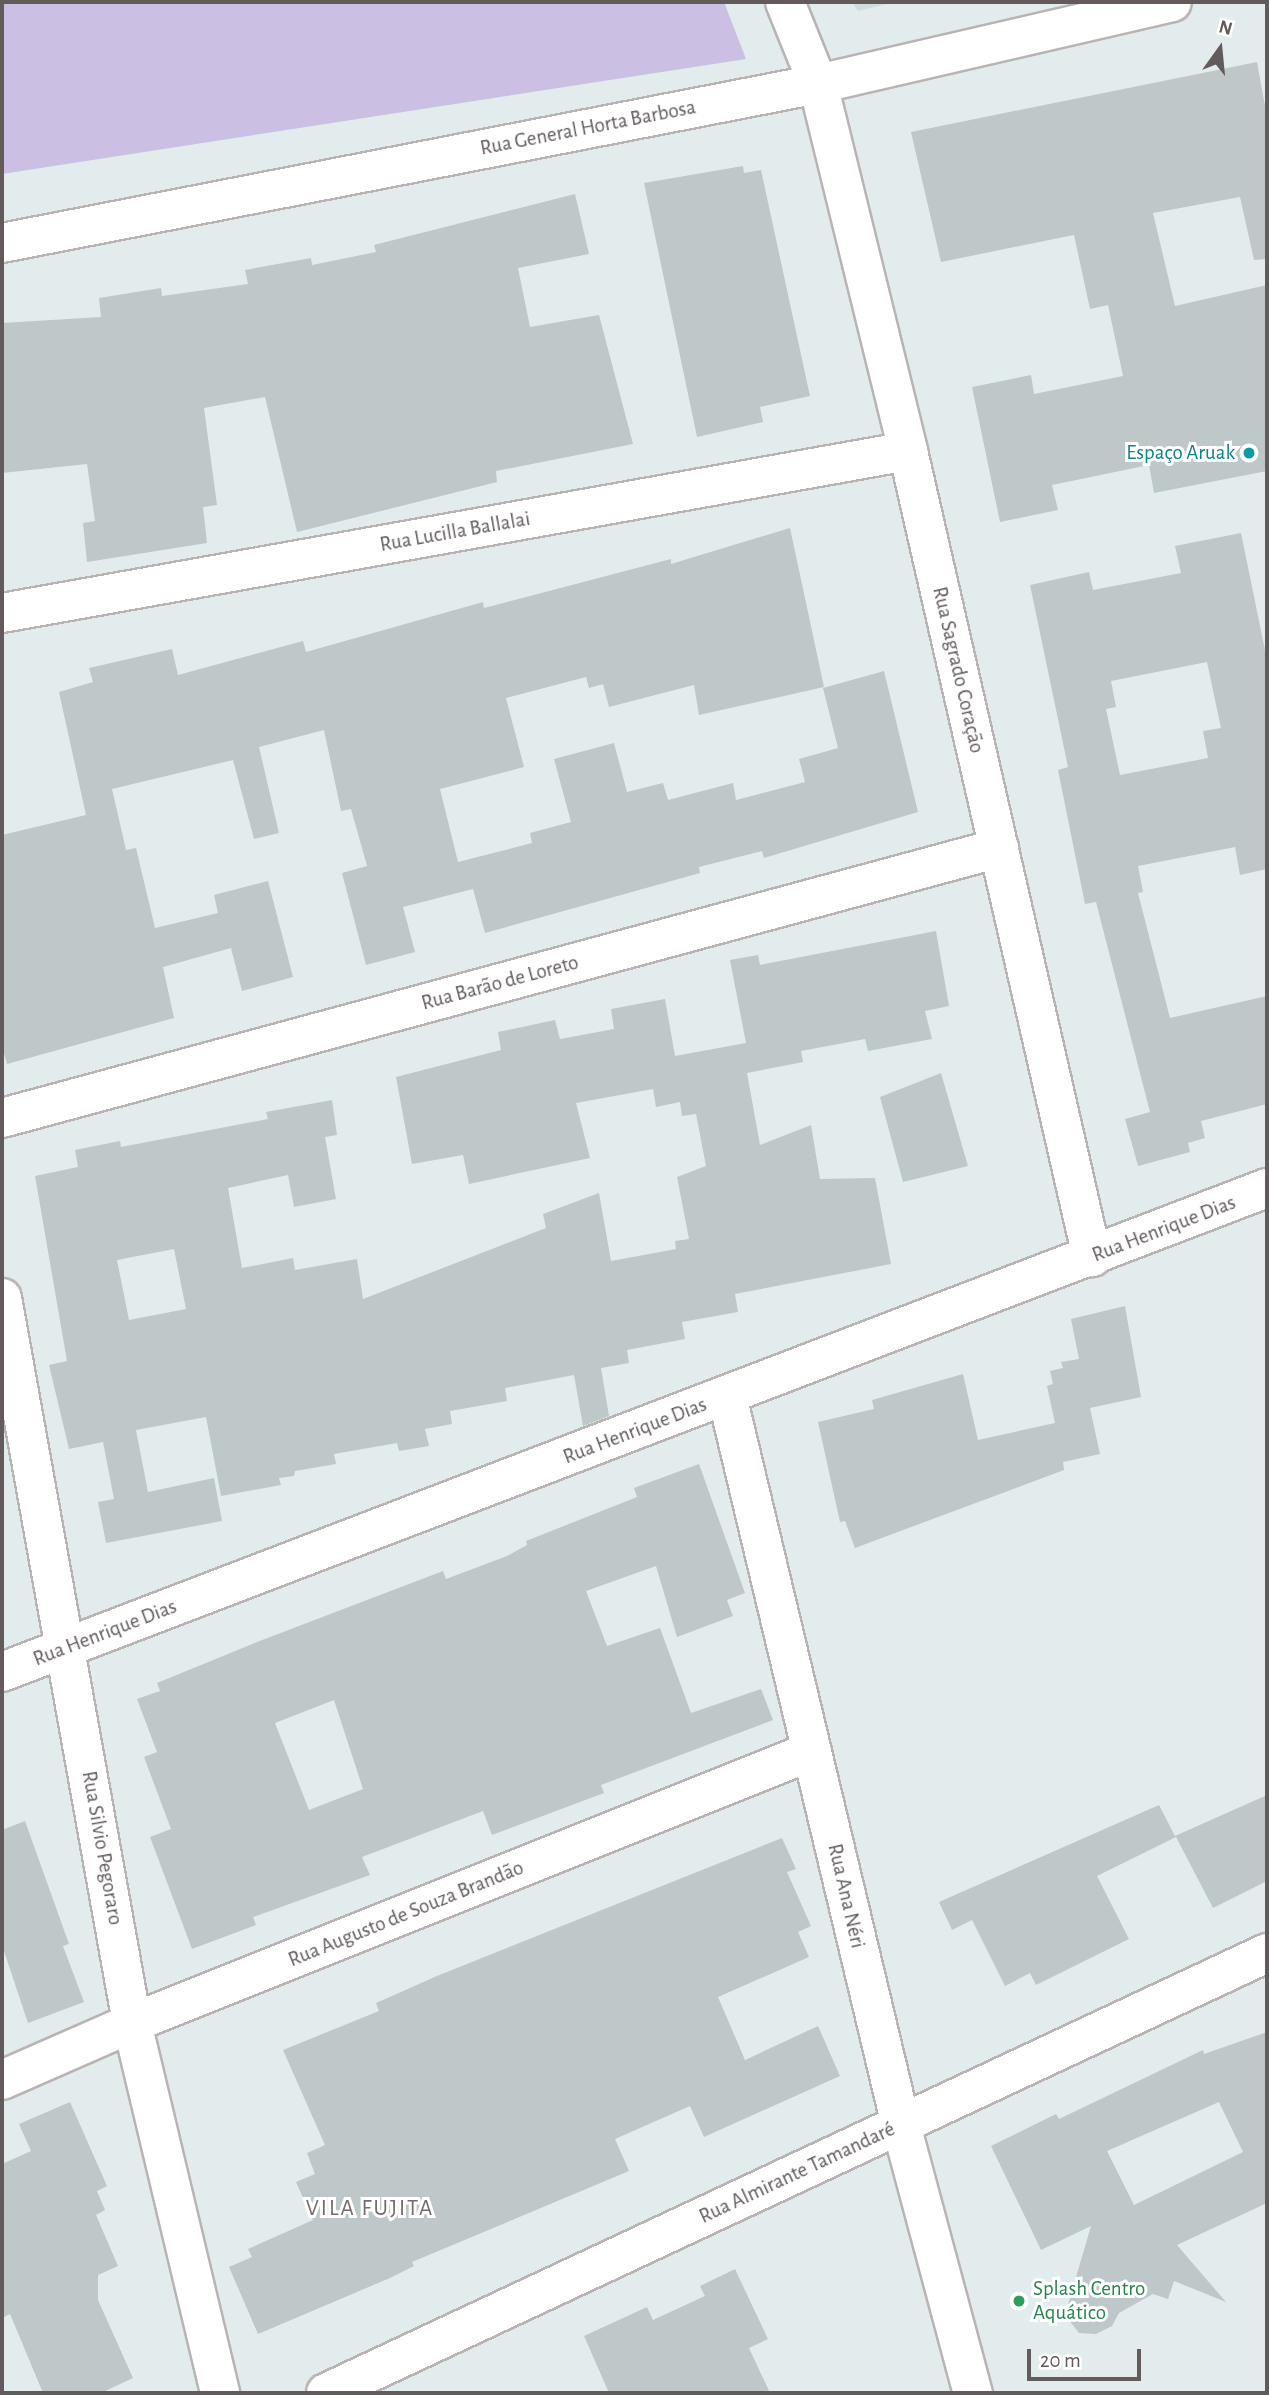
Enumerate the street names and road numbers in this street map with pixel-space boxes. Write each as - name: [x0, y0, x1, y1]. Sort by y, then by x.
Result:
- street label: Rua General Horta Barbosa: [478, 95, 698, 161]
- street label: Rua Lucilla Ballalai: [378, 506, 532, 558]
- street label: Rua Sagrado Coração: [927, 584, 989, 756]
- street label: Rua Barão de Loreto: [419, 950, 581, 1016]
- street label: Rua Henrique Dias: [1089, 1190, 1239, 1268]
- street label: Rua Henrique Dias: [560, 1392, 710, 1470]
- street label: Rua Henrique Dias: [30, 1594, 180, 1672]
- street label: Rua Silvio Pegoraro: [76, 1769, 128, 1927]
- street label: Rua Ana Néri: [822, 1841, 870, 1951]
- street label: Rua Augusto de Souza Brandão: [285, 1855, 527, 1973]
- street label: Rua Almirante Tamandaré: [695, 2117, 899, 2229]

